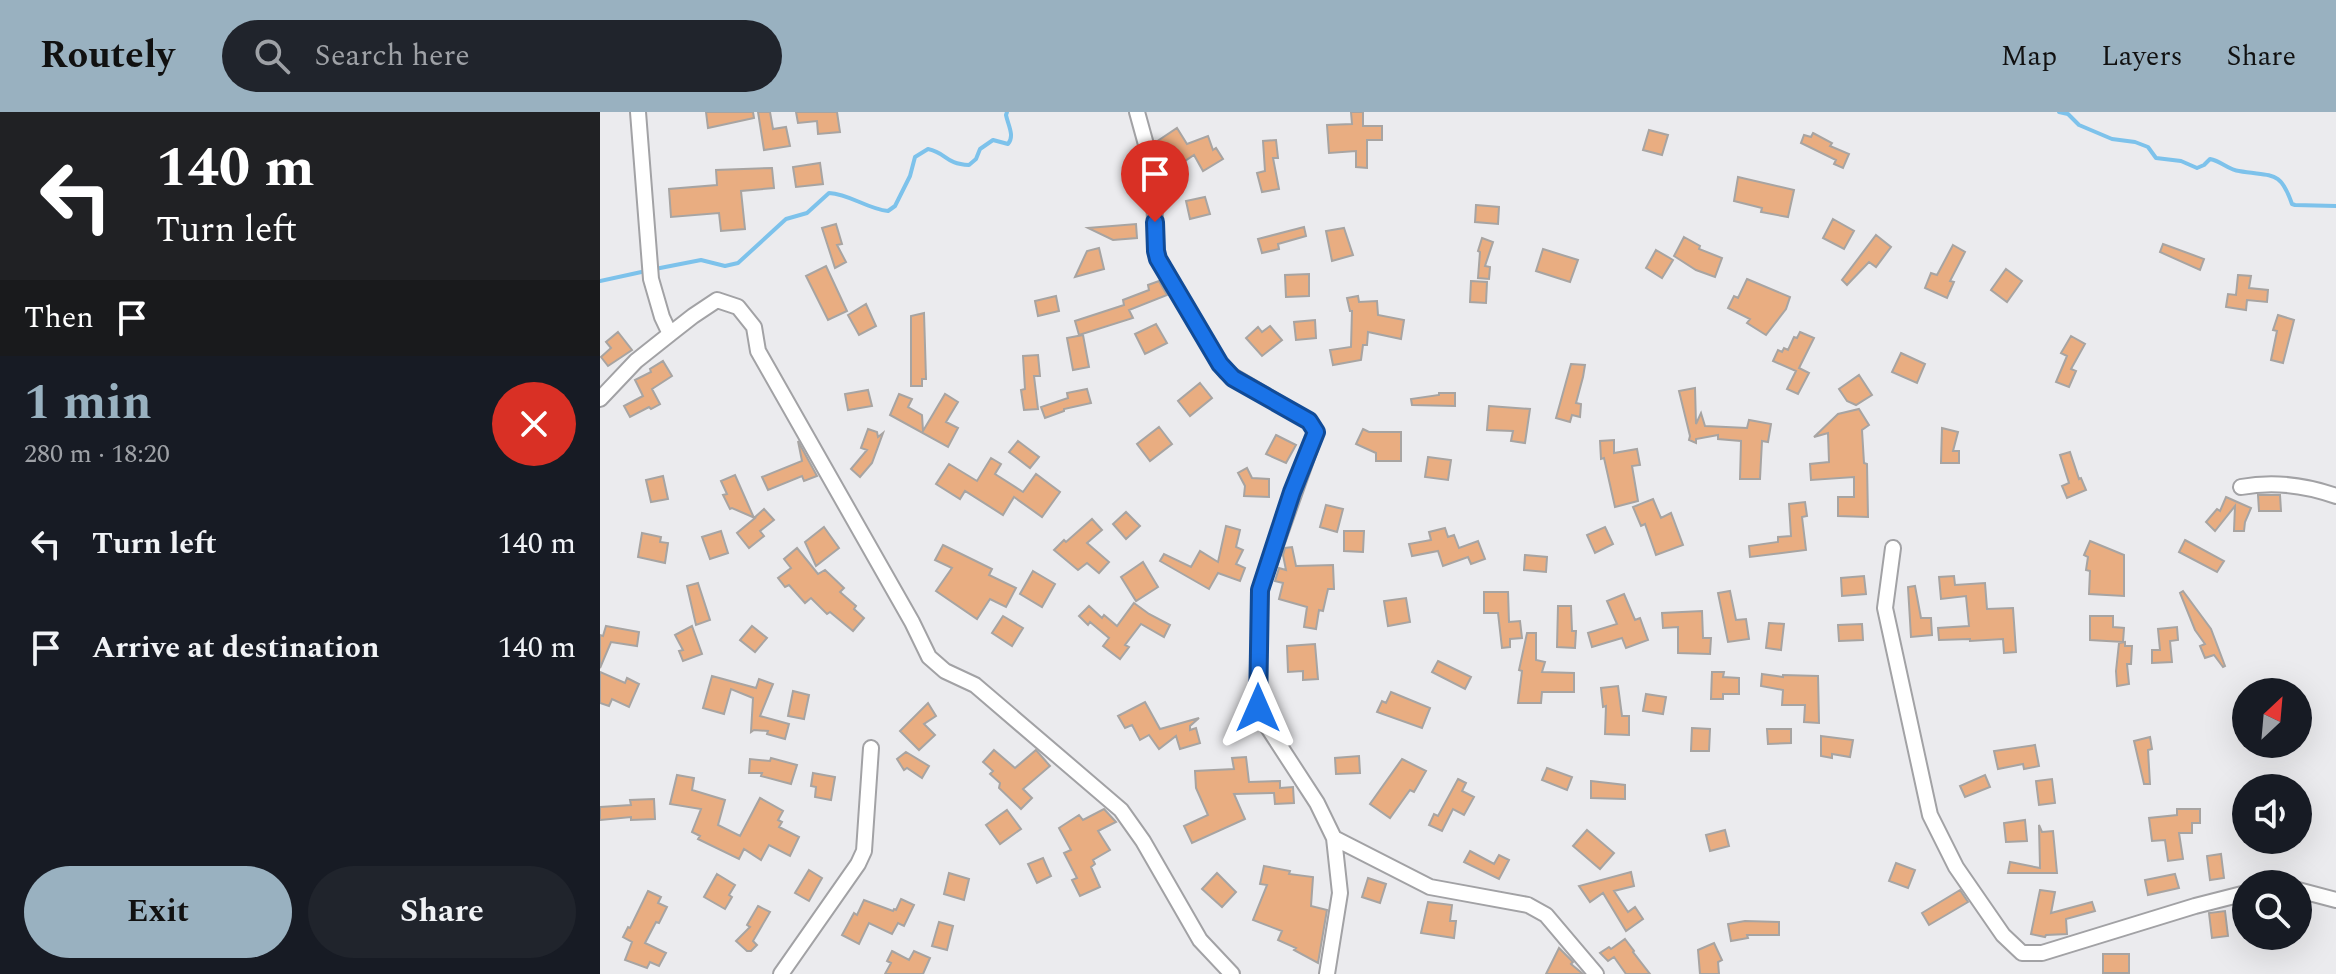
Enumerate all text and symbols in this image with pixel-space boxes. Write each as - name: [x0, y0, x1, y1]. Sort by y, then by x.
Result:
- search box: [222, 20, 782, 92]
- text: Routely: [40, 27, 174, 85]
- text: Search here: [314, 33, 470, 79]
- icon: search: [250, 34, 294, 78]
- text: Map: [2001, 35, 2057, 78]
- text: Layers: [2101, 35, 2183, 78]
- text: Share: [2227, 35, 2296, 78]
- text: 140 m: [156, 126, 315, 211]
- pin: [1121, 140, 1189, 222]
- icon: left: [24, 144, 128, 248]
- icon: arrive: [1133, 152, 1177, 196]
- text: Turn left: [156, 203, 297, 258]
- text: Then: [24, 295, 94, 341]
- icon: arrive: [110, 296, 154, 340]
- text: 1 min: [24, 367, 152, 440]
- button: close: [492, 382, 576, 466]
- text: 280 m · 18:20: [24, 434, 170, 474]
- text: Turn left: [92, 521, 217, 567]
- text: 140 m: [498, 521, 576, 567]
- icon: left: [24, 522, 68, 566]
- text: Arrive at destination: [92, 625, 379, 671]
- text: 140 m: [498, 625, 576, 671]
- icon: arrive: [24, 626, 68, 670]
- position arrow: [1216, 666, 1300, 750]
- north arrow: [2232, 678, 2312, 758]
- map controls: [2232, 678, 2312, 950]
- button: sound: [2232, 774, 2312, 854]
- button: Exit: [24, 866, 292, 958]
- button: Share: [308, 866, 576, 958]
- button: search: [2232, 870, 2312, 950]

